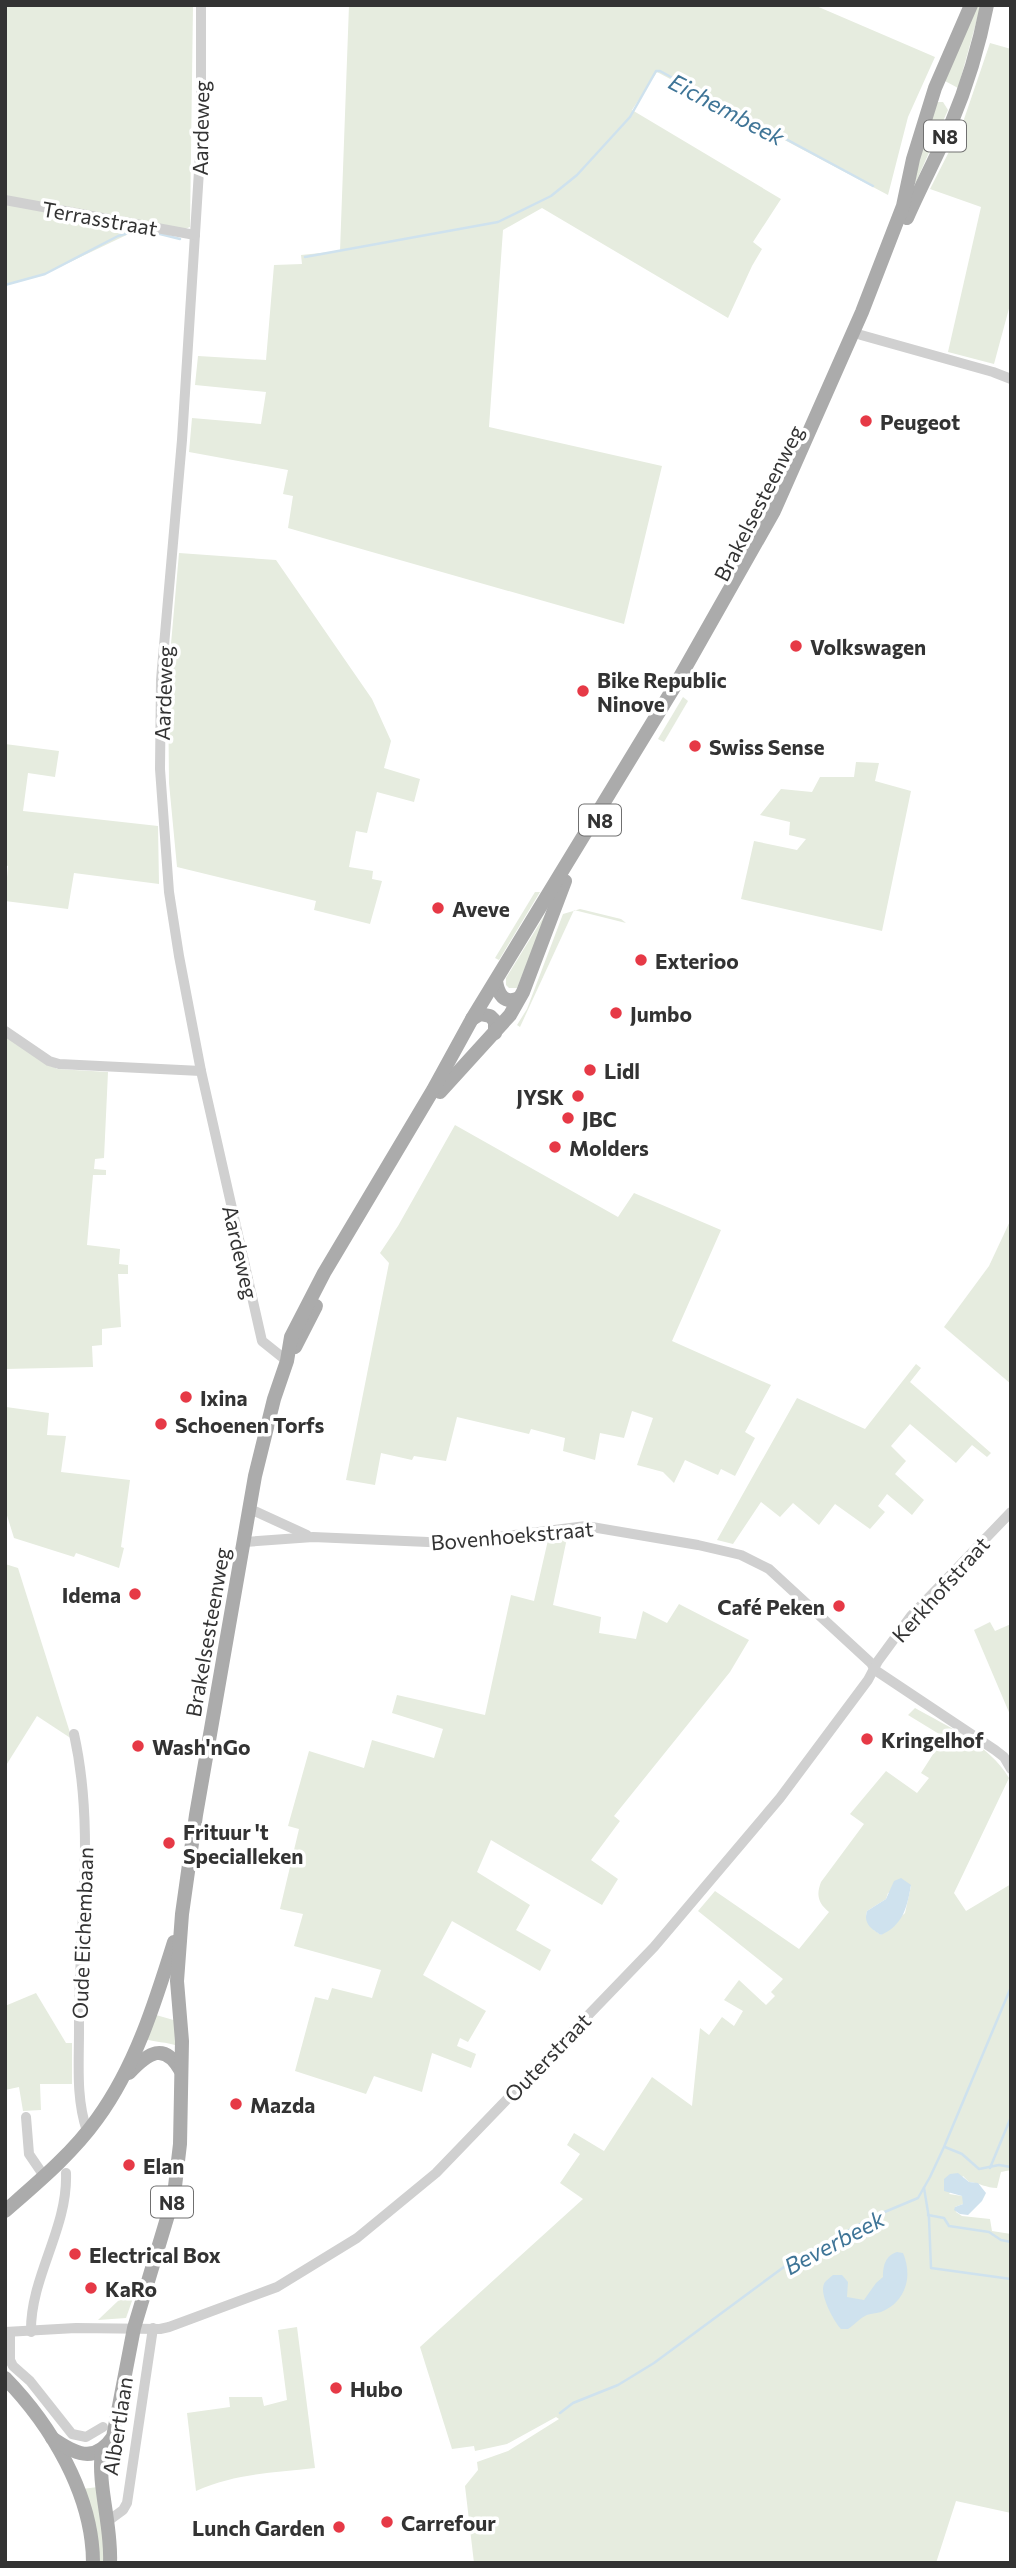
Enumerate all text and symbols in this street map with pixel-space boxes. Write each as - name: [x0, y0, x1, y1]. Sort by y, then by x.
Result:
- water label: Eichembeek: [665, 67, 790, 151]
- street label: Aardeweg: [187, 80, 213, 176]
- road number: N8: [924, 120, 966, 152]
- street label: Terrasstraat: [40, 196, 160, 240]
- place label: Peugeot: [880, 409, 960, 434]
- marker: Peugeot: [858, 413, 874, 429]
- street label: Brakelsesteenweg: [708, 421, 808, 585]
- place label: Volkswagen: [810, 634, 926, 659]
- marker: Volkswagen: [788, 638, 804, 654]
- street label: Aardeweg: [149, 645, 177, 741]
- place label: Bike Republic Ninove: [597, 667, 727, 716]
- marker: Bike Republic Ninove: [575, 683, 591, 699]
- place label: Swiss Sense: [709, 734, 825, 759]
- marker: Swiss Sense: [687, 738, 703, 754]
- road number: N8: [579, 804, 621, 835]
- place label: Aveve: [452, 896, 510, 921]
- marker: Aveve: [430, 900, 446, 916]
- place label: Exterioo: [655, 948, 739, 973]
- marker: Exterioo: [633, 952, 649, 968]
- place label: Jumbo: [630, 1001, 692, 1026]
- marker: Jumbo: [608, 1005, 624, 1021]
- place label: Lidl: [604, 1058, 640, 1083]
- marker: Lidl: [582, 1062, 598, 1078]
- place label: JYSK: [516, 1084, 564, 1109]
- marker: JYSK: [570, 1088, 586, 1104]
- place label: JBC: [582, 1106, 617, 1131]
- marker: JBC: [560, 1110, 576, 1126]
- place label: Molders: [569, 1135, 649, 1160]
- marker: Molders: [547, 1139, 563, 1155]
- street label: Aardeweg: [218, 1203, 264, 1301]
- place label: Ixina: [200, 1385, 248, 1410]
- marker: Ixina: [178, 1389, 194, 1405]
- place label: Schoenen Torfs: [175, 1412, 325, 1437]
- marker: Schoenen Torfs: [153, 1416, 169, 1432]
- street label: Bovenhoekstraat: [430, 1515, 594, 1555]
- street label: Kerkhofstraat: [886, 1531, 994, 1647]
- street label: Brakelsesteenweg: [180, 1545, 234, 1719]
- place label: Idema: [62, 1582, 121, 1607]
- marker: Idema: [127, 1586, 143, 1602]
- place label: Café Peken: [717, 1594, 825, 1619]
- marker: Café Peken: [831, 1598, 847, 1614]
- place label: Kringelhof: [881, 1727, 984, 1752]
- marker: Kringelhof: [859, 1731, 875, 1747]
- place label: Wash'nGo: [152, 1734, 251, 1759]
- marker: Wash'nGo: [130, 1738, 146, 1754]
- place label: Frituur 't Specialleken: [183, 1819, 303, 1868]
- marker: Frituur 't Specialleken: [161, 1835, 177, 1851]
- street label: Oude Eichembaan: [67, 1847, 97, 2019]
- street label: Outerstraat: [499, 2008, 595, 2106]
- place label: Mazda: [250, 2092, 315, 2117]
- marker: Mazda: [228, 2096, 244, 2112]
- place label: Elan: [143, 2153, 184, 2178]
- marker: Elan: [121, 2157, 137, 2173]
- road number: N8: [151, 2186, 193, 2218]
- water label: Beverbeek: [779, 2204, 890, 2280]
- place label: Electrical Box: [89, 2242, 221, 2267]
- marker: Electrical Box: [67, 2246, 83, 2262]
- place label: KaRo: [105, 2276, 157, 2301]
- marker: KaRo: [83, 2280, 99, 2296]
- street label: Albertlaan: [97, 2375, 137, 2477]
- place label: Hubo: [350, 2376, 403, 2401]
- marker: Hubo: [328, 2380, 344, 2396]
- place label: Carrefour: [401, 2510, 496, 2535]
- marker: Carrefour: [379, 2514, 395, 2530]
- place label: Lunch Garden: [192, 2515, 325, 2540]
- marker: Lunch Garden: [331, 2519, 347, 2535]

